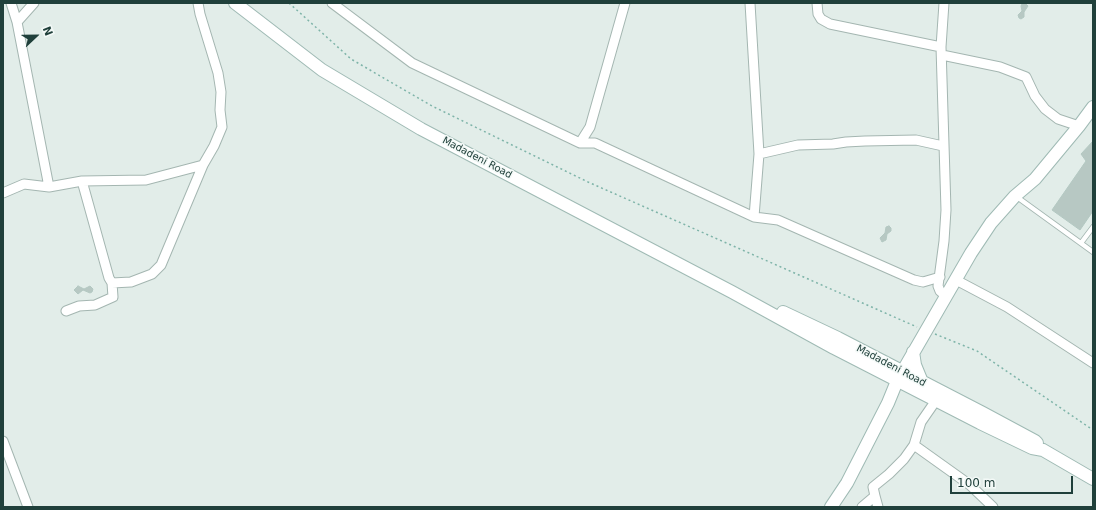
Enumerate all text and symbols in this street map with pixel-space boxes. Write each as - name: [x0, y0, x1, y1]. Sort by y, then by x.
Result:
- north arrow: [16, 16, 56, 56]
- text: N: [40, 25, 55, 38]
- street label: Madadeni Road: [440, 135, 514, 181]
- street label: Madadeni Road: [854, 343, 928, 389]
- scale bar: [952, 468, 1075, 494]
- text: 100 m: [957, 476, 995, 490]

